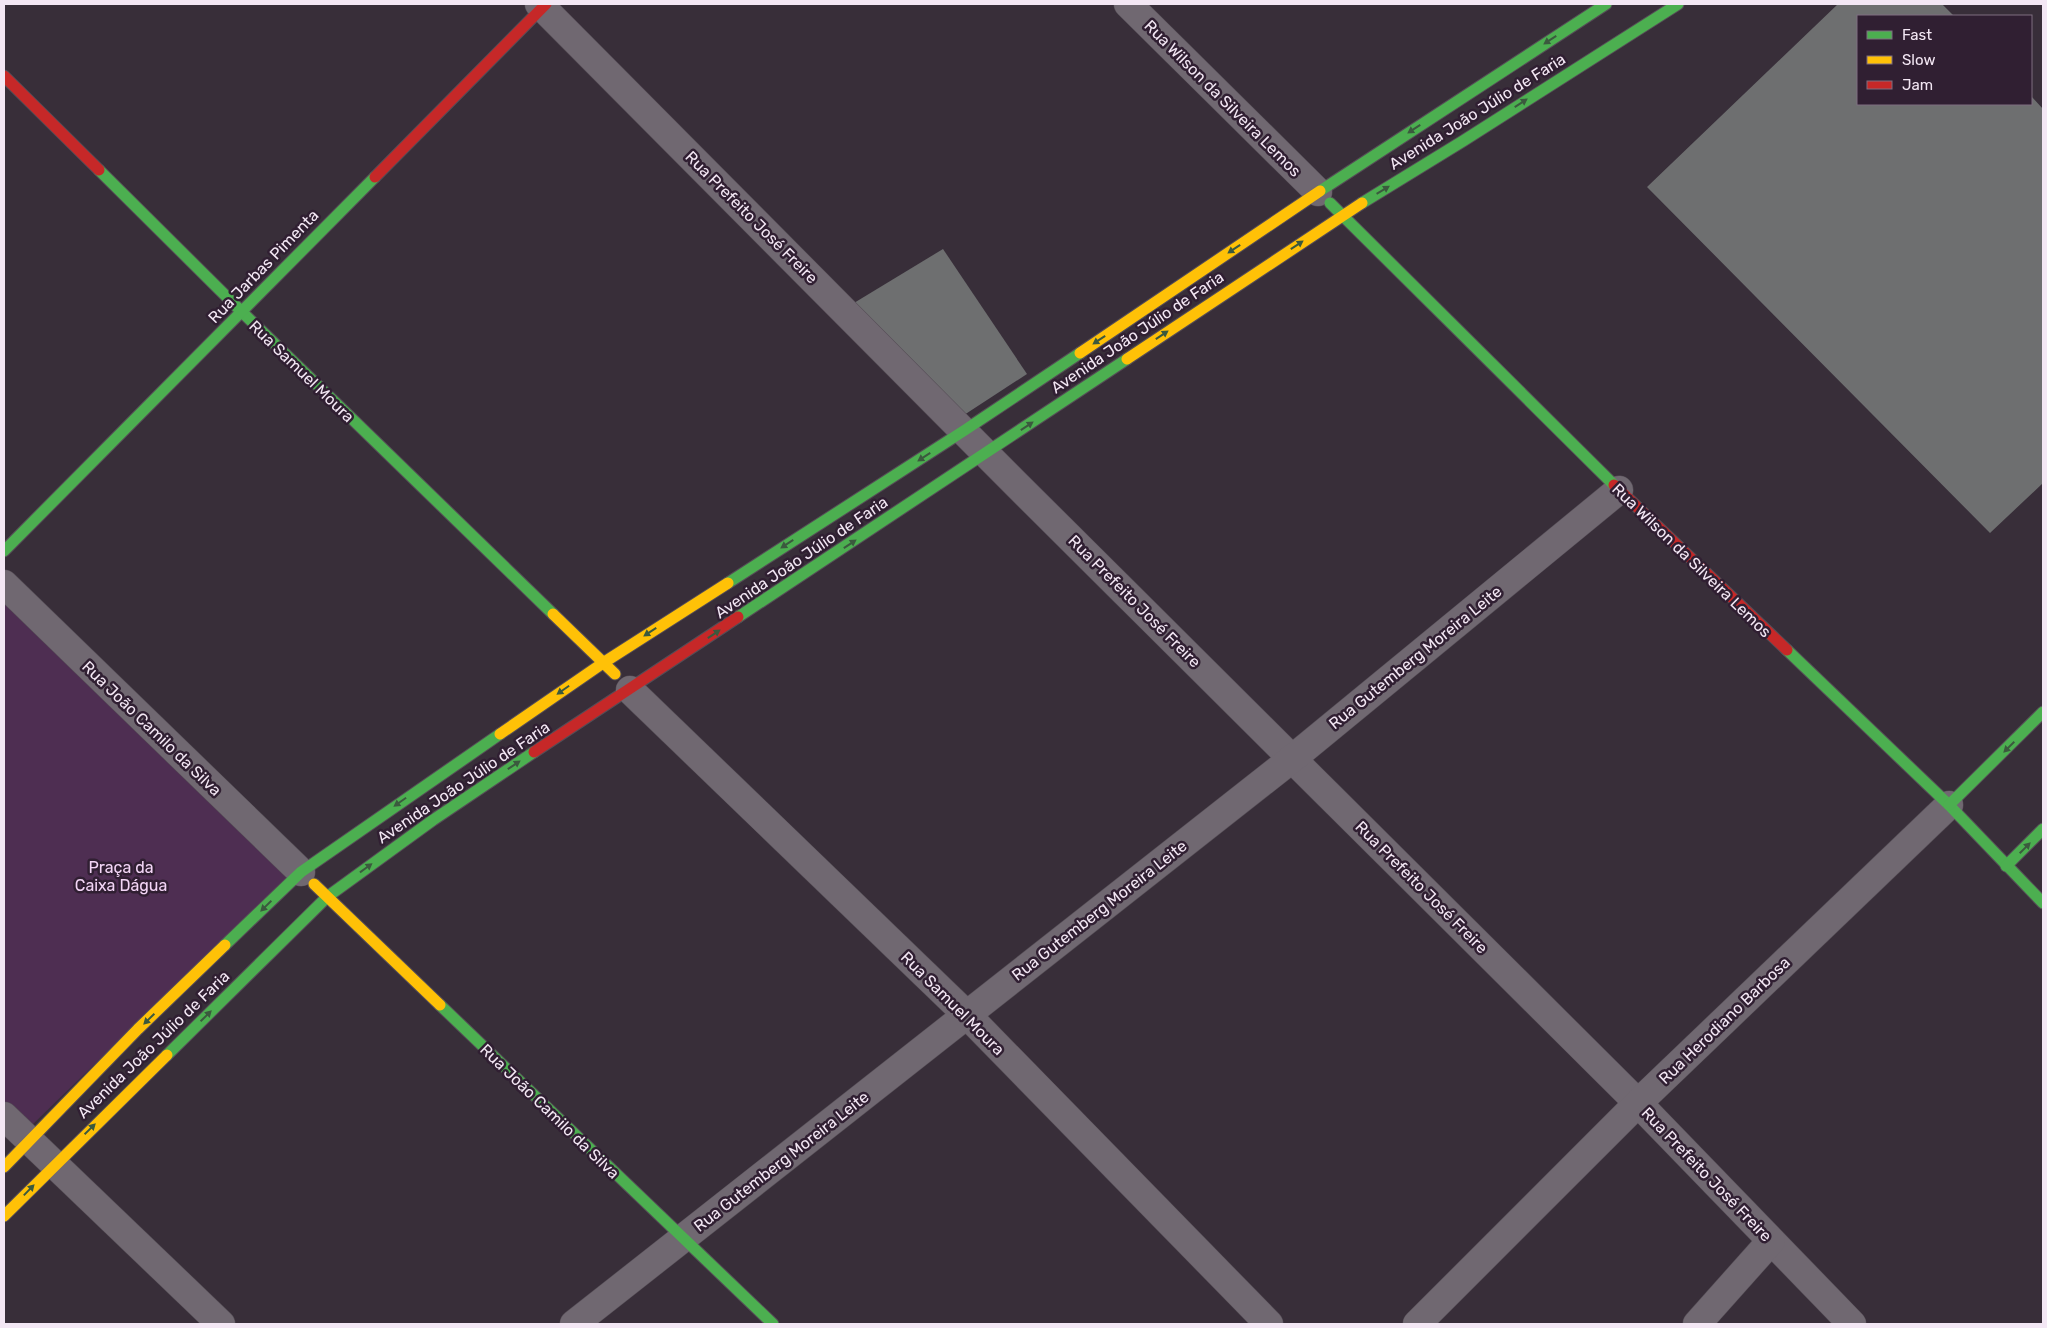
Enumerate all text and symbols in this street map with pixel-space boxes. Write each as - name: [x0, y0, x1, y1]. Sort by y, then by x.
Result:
- legend: [1857, 15, 2032, 105]
- street label: Rua Wilson da Silveira Lemos: [1140, 16, 1305, 181]
- text: Fast: [1902, 26, 1932, 44]
- one-way arrow: [1543, 35, 1556, 45]
- street label: Avenida João Júlio de Faria: [1386, 49, 1569, 174]
- text: Slow: [1902, 51, 1935, 69]
- text: Jam: [1902, 76, 1933, 94]
- one-way arrow: [1515, 99, 1528, 108]
- one-way arrow: [1407, 124, 1421, 134]
- street label: Rua Prefeito José Freire: [682, 147, 822, 287]
- one-way arrow: [1377, 185, 1390, 194]
- street label: Rua Jarbas Pimenta: [204, 206, 322, 327]
- one-way arrow: [1290, 240, 1304, 250]
- one-way arrow: [1227, 244, 1241, 254]
- street label: Avenida João Júlio de Faria: [1047, 267, 1227, 397]
- street label: Rua Samuel Moura: [245, 316, 358, 426]
- one-way arrow: [1155, 330, 1169, 340]
- one-way arrow: [1092, 335, 1106, 344]
- one-way arrow: [1020, 421, 1034, 431]
- one-way arrow: [917, 452, 930, 461]
- street label: Rua Wilson da Silveira Lemos: [1608, 479, 1775, 641]
- street label: Avenida João Júlio de Faria: [711, 492, 891, 622]
- street label: Rua Prefeito José Freire: [1065, 531, 1205, 671]
- one-way arrow: [843, 539, 857, 549]
- one-way arrow: [780, 540, 794, 549]
- street label: Rua Gutemberg Moreira Leite: [1325, 582, 1506, 733]
- one-way arrow: [644, 628, 657, 637]
- one-way arrow: [708, 629, 721, 638]
- street label: Rua João Camilo da Silva: [78, 657, 225, 800]
- one-way arrow: [556, 685, 570, 695]
- street label: Avenida João Júlio de Faria: [373, 717, 553, 847]
- one-way arrow: [2003, 741, 2015, 753]
- one-way arrow: [507, 761, 521, 770]
- one-way arrow: [394, 797, 407, 807]
- street label: Rua Prefeito José Freire: [1352, 817, 1492, 957]
- street label: Rua Gutemberg Moreira Leite: [1008, 836, 1191, 985]
- one-way arrow: [2018, 842, 2030, 854]
- park label: Praça da Caixa Dágua: [75, 858, 167, 895]
- one-way arrow: [359, 863, 373, 873]
- one-way arrow: [260, 900, 272, 912]
- street label: Rua Samuel Moura: [897, 948, 1008, 1059]
- street label: Rua Herodiano Barbosa: [1655, 953, 1794, 1088]
- street label: Avenida João Júlio de Faria: [73, 967, 233, 1122]
- one-way arrow: [200, 1010, 212, 1022]
- one-way arrow: [143, 1013, 155, 1025]
- street label: Rua João Camilo da Silva: [476, 1040, 623, 1183]
- street label: Rua Gutemberg Moreira Leite: [690, 1087, 873, 1236]
- street label: Rua Prefeito José Freire: [1638, 1103, 1776, 1245]
- one-way arrow: [84, 1123, 96, 1135]
- one-way arrow: [23, 1184, 35, 1196]

